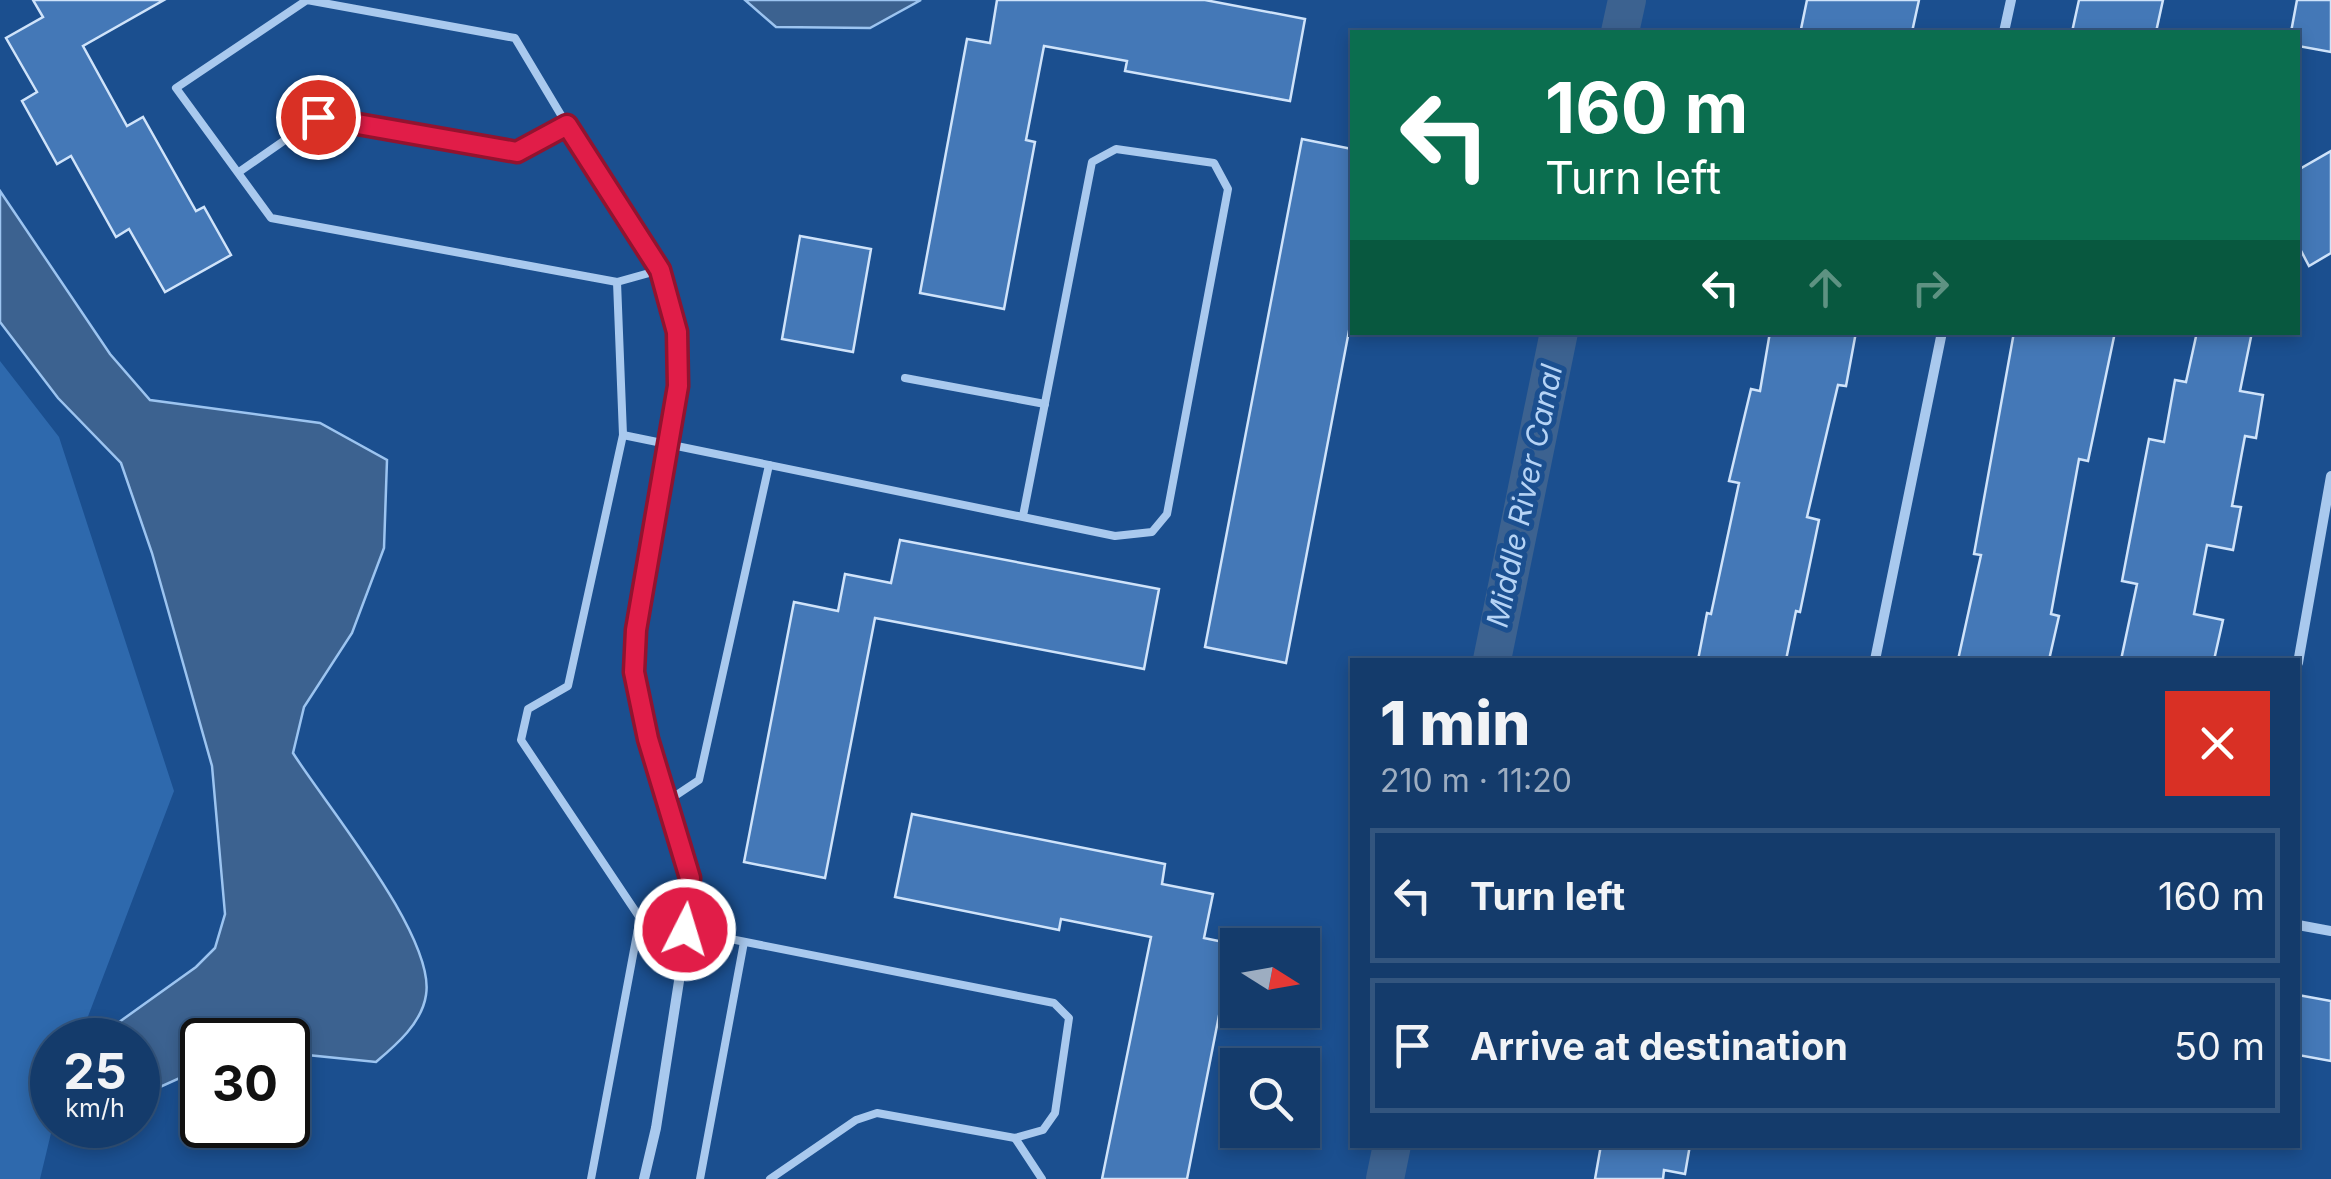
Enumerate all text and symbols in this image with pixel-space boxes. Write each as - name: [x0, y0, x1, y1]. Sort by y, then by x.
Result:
- text: 160 m: [1545, 65, 1748, 150]
- icon: left: [1380, 70, 1510, 200]
- pin: [276, 75, 361, 160]
- icon: arrive: [291, 90, 346, 145]
- text: Turn left: [1545, 150, 1721, 205]
- icon: left: [1693, 260, 1748, 315]
- icon: ahead: [1798, 260, 1853, 315]
- icon: right: [1903, 260, 1958, 315]
- water label: Middle River Canal: [1479, 360, 1570, 630]
- text: 1 min: [1380, 687, 1530, 759]
- button: close: [2165, 691, 2270, 796]
- text: 210 m · 11:20: [1380, 761, 1572, 800]
- icon: left: [1385, 868, 1440, 923]
- text: Turn left: [1470, 873, 1625, 919]
- text: 160 m: [2158, 873, 2265, 919]
- position arrow: [633, 878, 737, 982]
- north arrow: [1220, 928, 1320, 1028]
- map controls: [1220, 928, 1320, 1148]
- speed limit sign: 30: [180, 1018, 310, 1148]
- icon: arrive: [1385, 1018, 1440, 1073]
- text: Arrive at destination: [1470, 1023, 1848, 1069]
- text: 50 m: [2174, 1023, 2265, 1069]
- text: 25: [63, 1041, 127, 1101]
- button: search: [1220, 1048, 1320, 1148]
- text: km/h: [65, 1093, 125, 1123]

